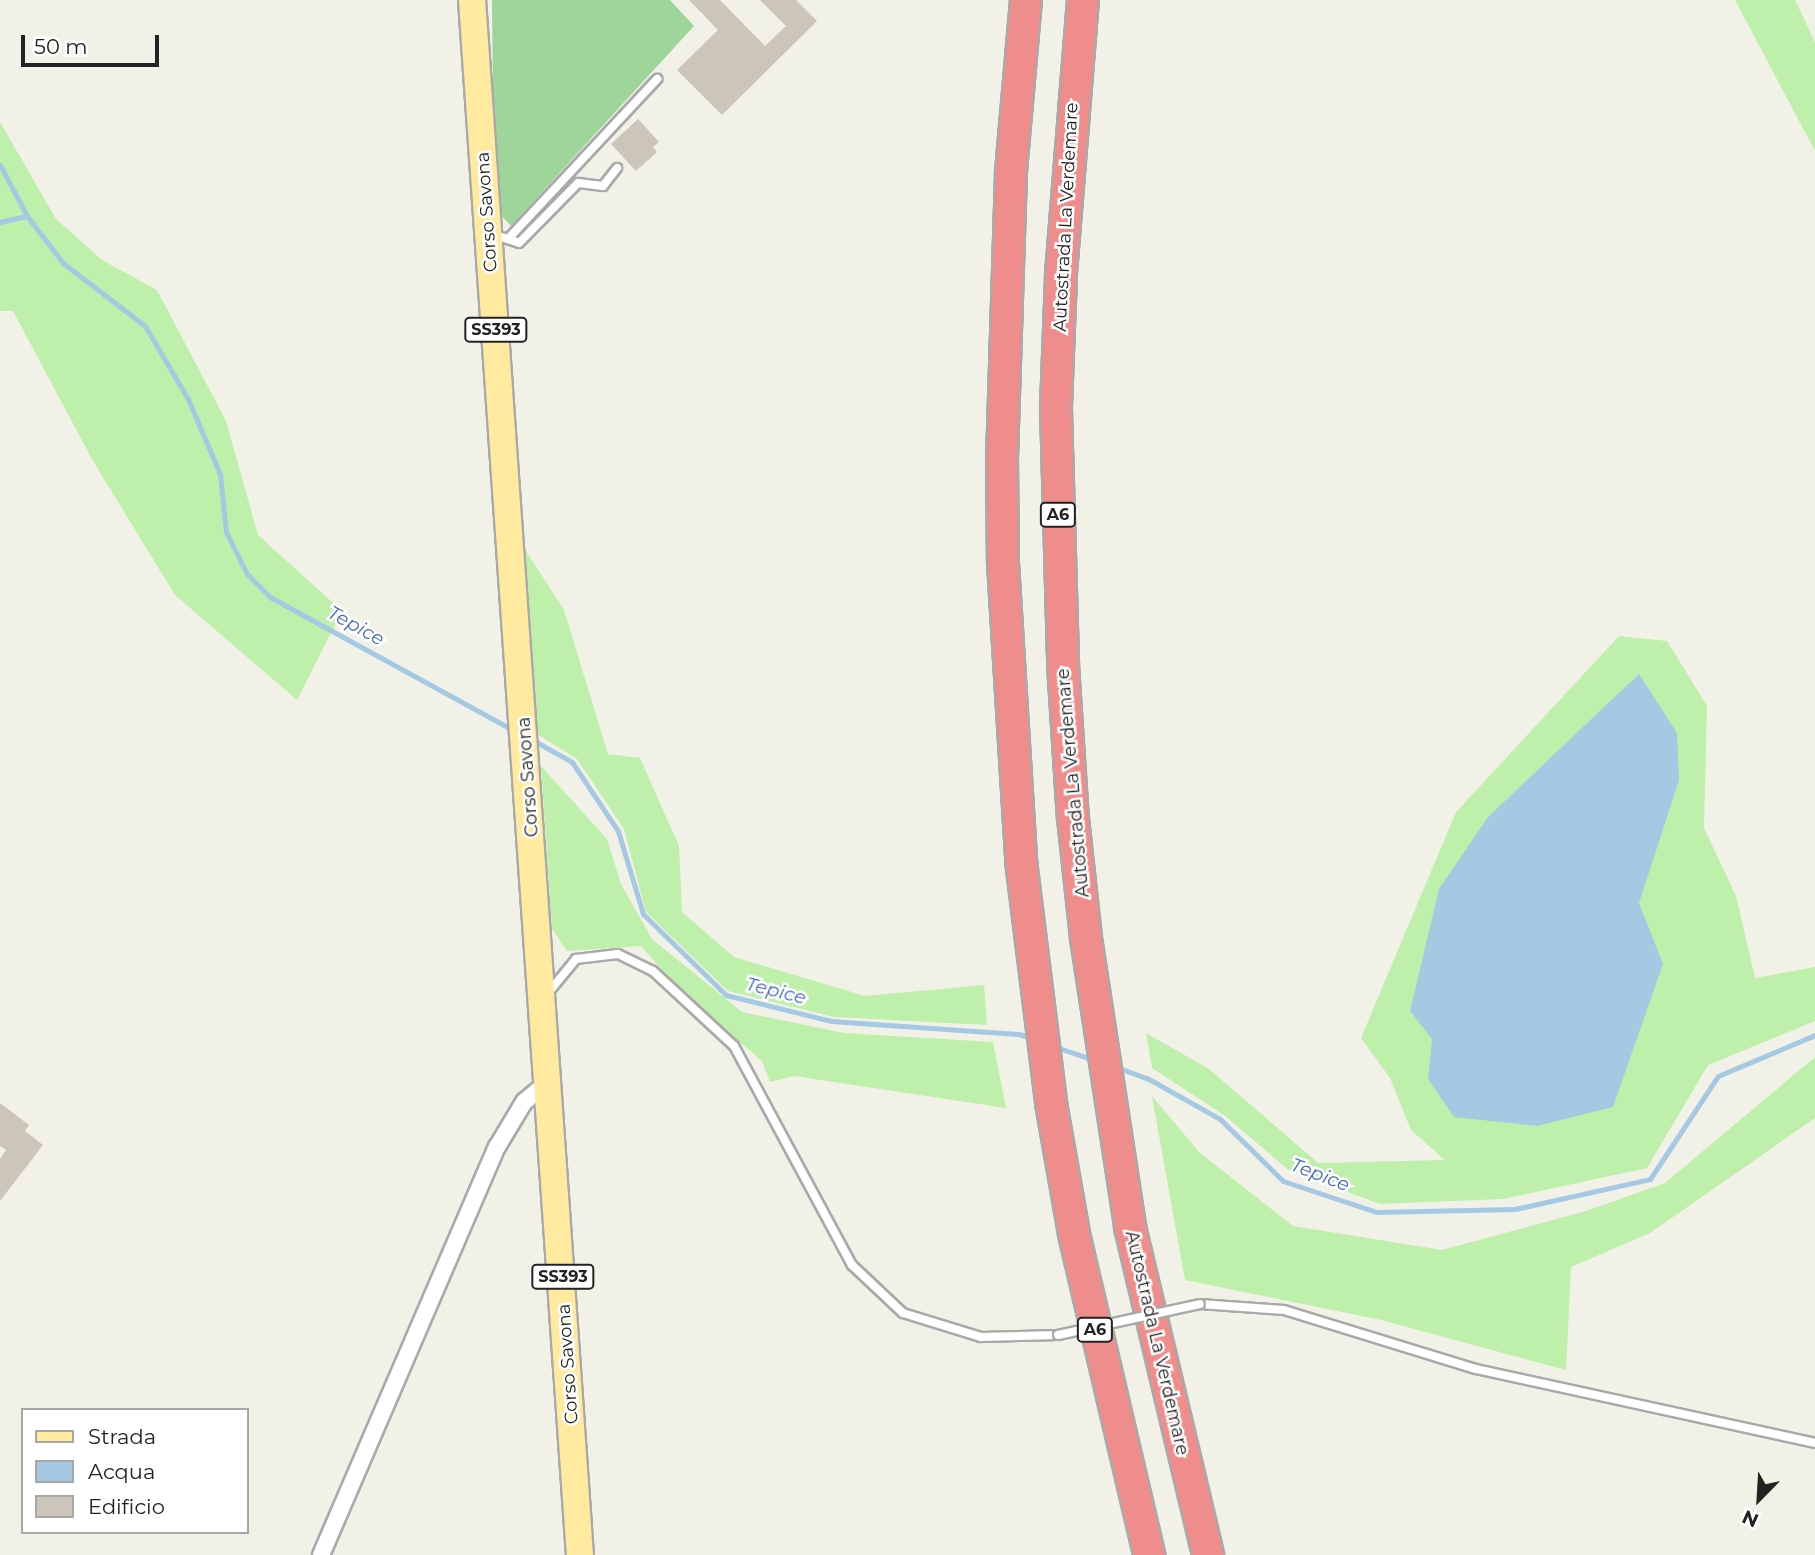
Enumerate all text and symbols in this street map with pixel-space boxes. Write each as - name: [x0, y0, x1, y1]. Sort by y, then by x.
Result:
- scale bar: [24, 21, 163, 65]
- text: 50 m: [34, 34, 88, 59]
- street label: Autostrada La Verdemare: [1049, 102, 1083, 332]
- street label: Corso Savona: [472, 151, 502, 273]
- road number: SS393: [463, 318, 529, 342]
- road number: A6: [1039, 502, 1077, 528]
- water label: Tepice: [324, 601, 388, 651]
- street label: Autostrada La Verdemare: [1052, 668, 1094, 898]
- street label: Corso Savona: [513, 716, 543, 838]
- water label: Tepice: [743, 973, 809, 1009]
- water label: Tepice: [1287, 1153, 1353, 1197]
- street label: Autostrada La Verdemare: [1121, 1229, 1193, 1457]
- road number: SS393: [530, 1264, 596, 1289]
- street label: Corso Savona: [553, 1303, 583, 1425]
- road number: A6: [1076, 1318, 1114, 1342]
- legend: [21, 1408, 248, 1534]
- text: Strada: [88, 1424, 156, 1449]
- text: Acqua: [88, 1459, 155, 1484]
- north arrow: [1724, 1464, 1794, 1534]
- text: Edificio: [88, 1494, 165, 1519]
- text: N: [1739, 1505, 1762, 1532]

